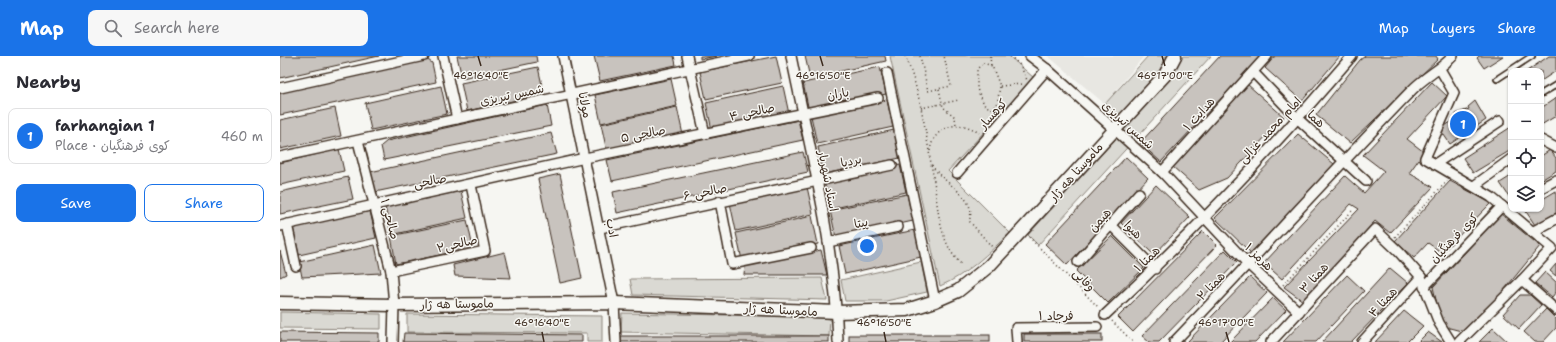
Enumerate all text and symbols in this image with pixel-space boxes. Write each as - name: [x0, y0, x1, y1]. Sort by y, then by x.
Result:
- search box: [88, 10, 368, 46]
- text: Map: [20, 16, 64, 41]
- icon: search: [102, 17, 124, 39]
- text: Search here: [134, 18, 220, 38]
- text: Map: [1379, 19, 1409, 37]
- text: Layers: [1431, 19, 1475, 37]
- text: Share: [1497, 19, 1536, 37]
- map controls: [1508, 68, 1544, 212]
- button: +: [1508, 68, 1544, 104]
- text: 46°16'40"E: [453, 69, 509, 82]
- text: 46°16'50"E: [795, 69, 851, 82]
- text: 46°17'00"E: [1137, 69, 1193, 82]
- text: Nearby: [16, 71, 81, 93]
- street label: شمس تبریزی: [479, 80, 545, 110]
- street label: باران: [826, 84, 850, 104]
- street label: مولانا: [574, 90, 596, 120]
- street label: امام محمد غزالی: [1235, 93, 1306, 167]
- street label: هدایت ۱: [1180, 94, 1219, 134]
- street label: کوهسار: [974, 95, 1011, 133]
- street label: شمس تبریزی: [1098, 97, 1158, 153]
- street label: صالحی ۴: [728, 99, 776, 125]
- button: −: [1508, 104, 1544, 140]
- street label: هما: [1304, 107, 1328, 131]
- pin: 1: [1450, 109, 1476, 139]
- text: farhangian 1: [55, 116, 155, 136]
- street label: صالحی ۵: [619, 122, 667, 146]
- text: 1: [27, 128, 33, 145]
- text: 460 m: [221, 128, 263, 145]
- text: Place · کوی فرهنگیان: [55, 137, 170, 154]
- street label: ماموستا هه ژار: [1045, 139, 1107, 205]
- button: locate: [1508, 140, 1544, 176]
- street label: استاد شهریار: [814, 148, 842, 213]
- street label: بردیا: [839, 151, 863, 171]
- street label: صالحی: [412, 170, 448, 192]
- button: layers: [1508, 176, 1544, 212]
- street label: صالحی ۶: [682, 180, 728, 204]
- button: Save: [16, 184, 136, 222]
- button: Share: [144, 184, 264, 222]
- street label: صالحی ۱: [377, 197, 403, 241]
- street label: هیمن: [1085, 204, 1115, 235]
- street label: کوی فرهنگیان: [1426, 209, 1482, 267]
- street label: پیتا: [853, 214, 869, 232]
- street label: ادب: [602, 217, 622, 239]
- street label: هیوا: [1120, 217, 1146, 243]
- street label: صالحی۲: [435, 232, 479, 256]
- your location: [857, 236, 877, 256]
- street label: هرمز ۱: [1242, 240, 1277, 274]
- street label: همتا ۱: [1130, 242, 1164, 275]
- street label: همتا ۳: [1296, 259, 1332, 297]
- street label: وفایی: [1069, 265, 1099, 295]
- street label: همتا ۲: [1193, 268, 1229, 304]
- street label: همتا ۴: [1365, 283, 1401, 320]
- street label: ماموستا هه ژار: [419, 295, 494, 313]
- street label: ماموستا هه ژار: [743, 300, 818, 320]
- street label: فرجاد ۱: [1039, 308, 1073, 324]
- text: 46°16'40"E: [514, 316, 570, 329]
- text: 46°16'50"E: [856, 316, 912, 329]
- text: 46°17'00"E: [1198, 316, 1254, 329]

